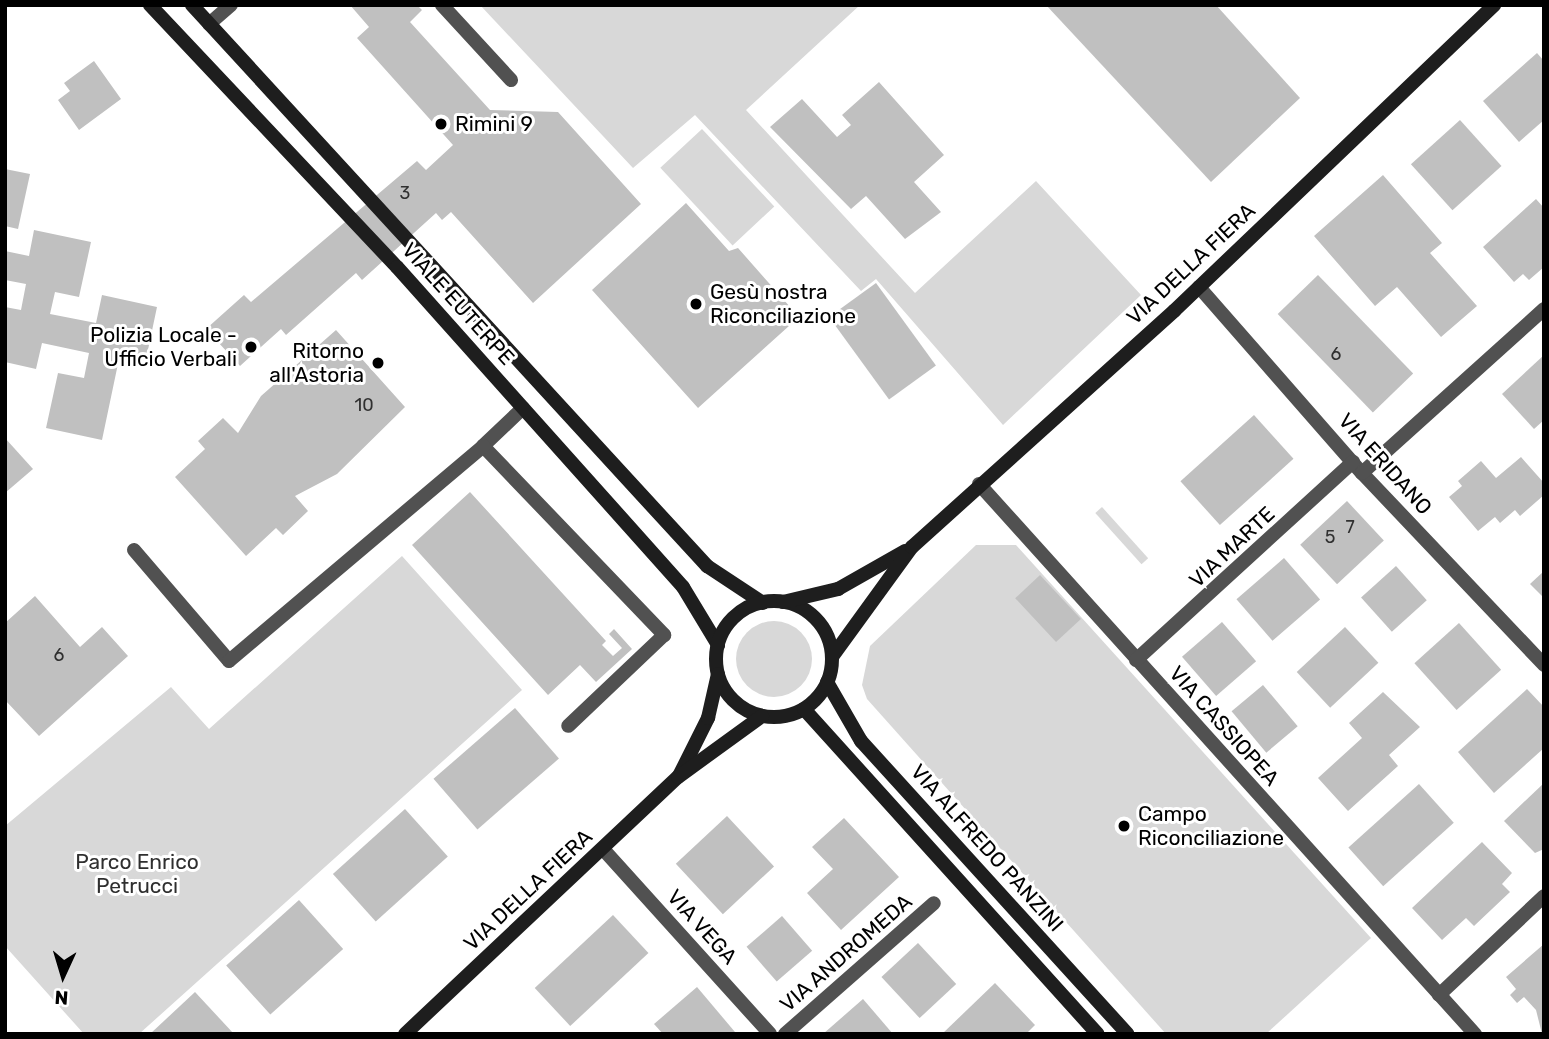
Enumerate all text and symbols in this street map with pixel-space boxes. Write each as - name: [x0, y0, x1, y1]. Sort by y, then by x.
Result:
- place label: Rimini 9: [455, 111, 533, 137]
- marker: Rimini 9: [433, 116, 449, 132]
- house number: 3: [400, 182, 410, 204]
- street label: VIA DELLA FIERA: [1121, 198, 1261, 330]
- street label: VIALE EUTERPE: [397, 238, 519, 370]
- place label: Gesù nostra Riconciliazione: [710, 279, 856, 329]
- marker: Gesù nostra Riconciliazione: [688, 296, 704, 312]
- place label: Polizia Locale - Ufficio Verbali: [90, 322, 237, 372]
- place label: Ritorno all'Astoria: [269, 338, 364, 388]
- marker: Polizia Locale - Ufficio Verbali: [243, 339, 259, 355]
- house number: 6: [1331, 343, 1341, 365]
- marker: Ritorno all'Astoria: [370, 355, 386, 371]
- house number: 10: [354, 394, 374, 416]
- street label: VIA ERIDANO: [1333, 408, 1437, 520]
- street label: VIA MARTE: [1184, 501, 1280, 593]
- house number: 7: [1345, 516, 1355, 538]
- house number: 5: [1325, 526, 1335, 548]
- house number: 6: [54, 644, 64, 666]
- street label: VIA CASSIOPEA: [1164, 661, 1284, 791]
- street label: VIA ALFREDO PANZINI: [905, 759, 1069, 937]
- place label: Campo Riconciliazione: [1138, 801, 1284, 851]
- marker: Campo Riconciliazione: [1116, 818, 1132, 834]
- street label: VIA DELLA FIERA: [458, 824, 598, 956]
- park label: Parco Enrico Petrucci: [75, 849, 199, 899]
- street label: VIA VEGA: [661, 884, 743, 970]
- street label: VIA ANDROMEDA: [775, 889, 917, 1017]
- north arrow: [28, 941, 98, 1011]
- text: N: [54, 985, 69, 1009]

